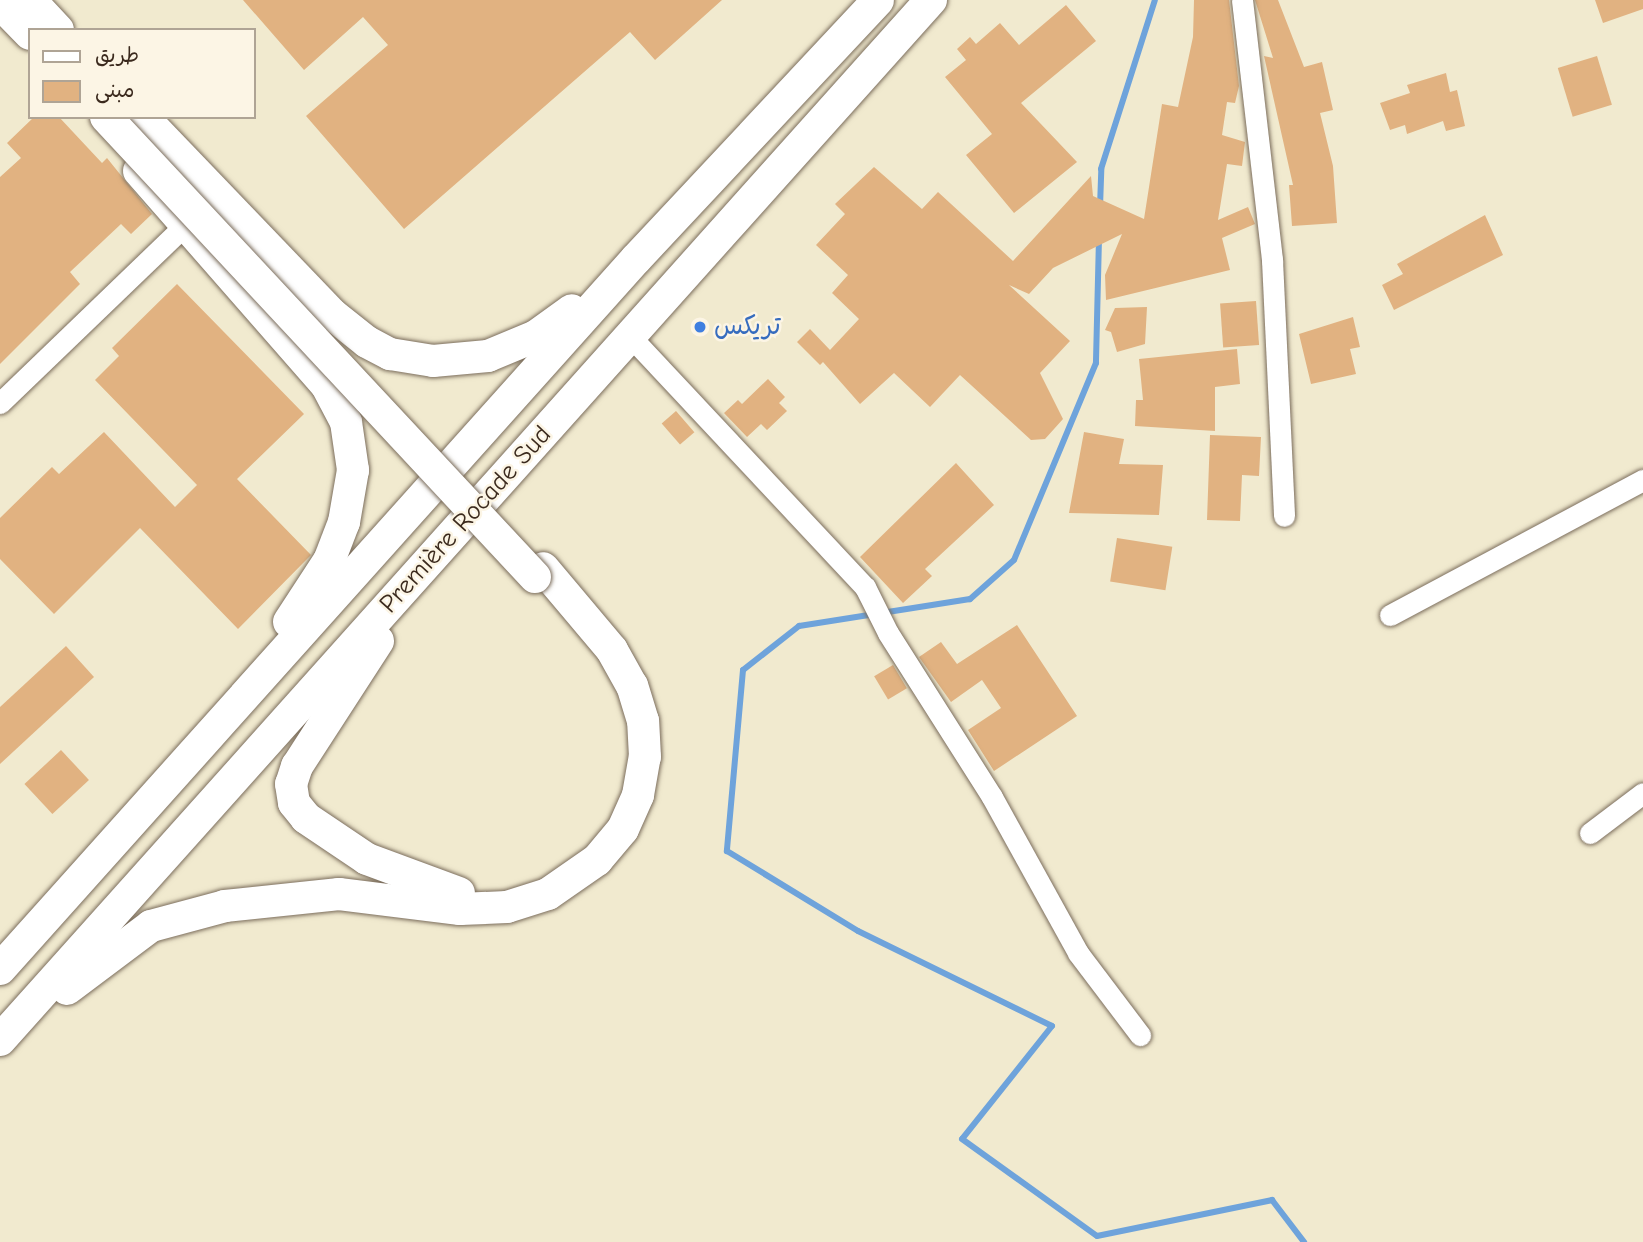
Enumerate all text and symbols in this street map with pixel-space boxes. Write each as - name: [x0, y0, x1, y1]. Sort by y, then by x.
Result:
- legend: [28, 28, 256, 119]
- text: طريق: [95, 43, 139, 67]
- text: مبنى: [95, 78, 134, 102]
- place label: تريكس: [714, 311, 781, 343]
- marker: تريكس: [692, 319, 708, 335]
- street label: Première Rocade Sud: [374, 420, 558, 620]

